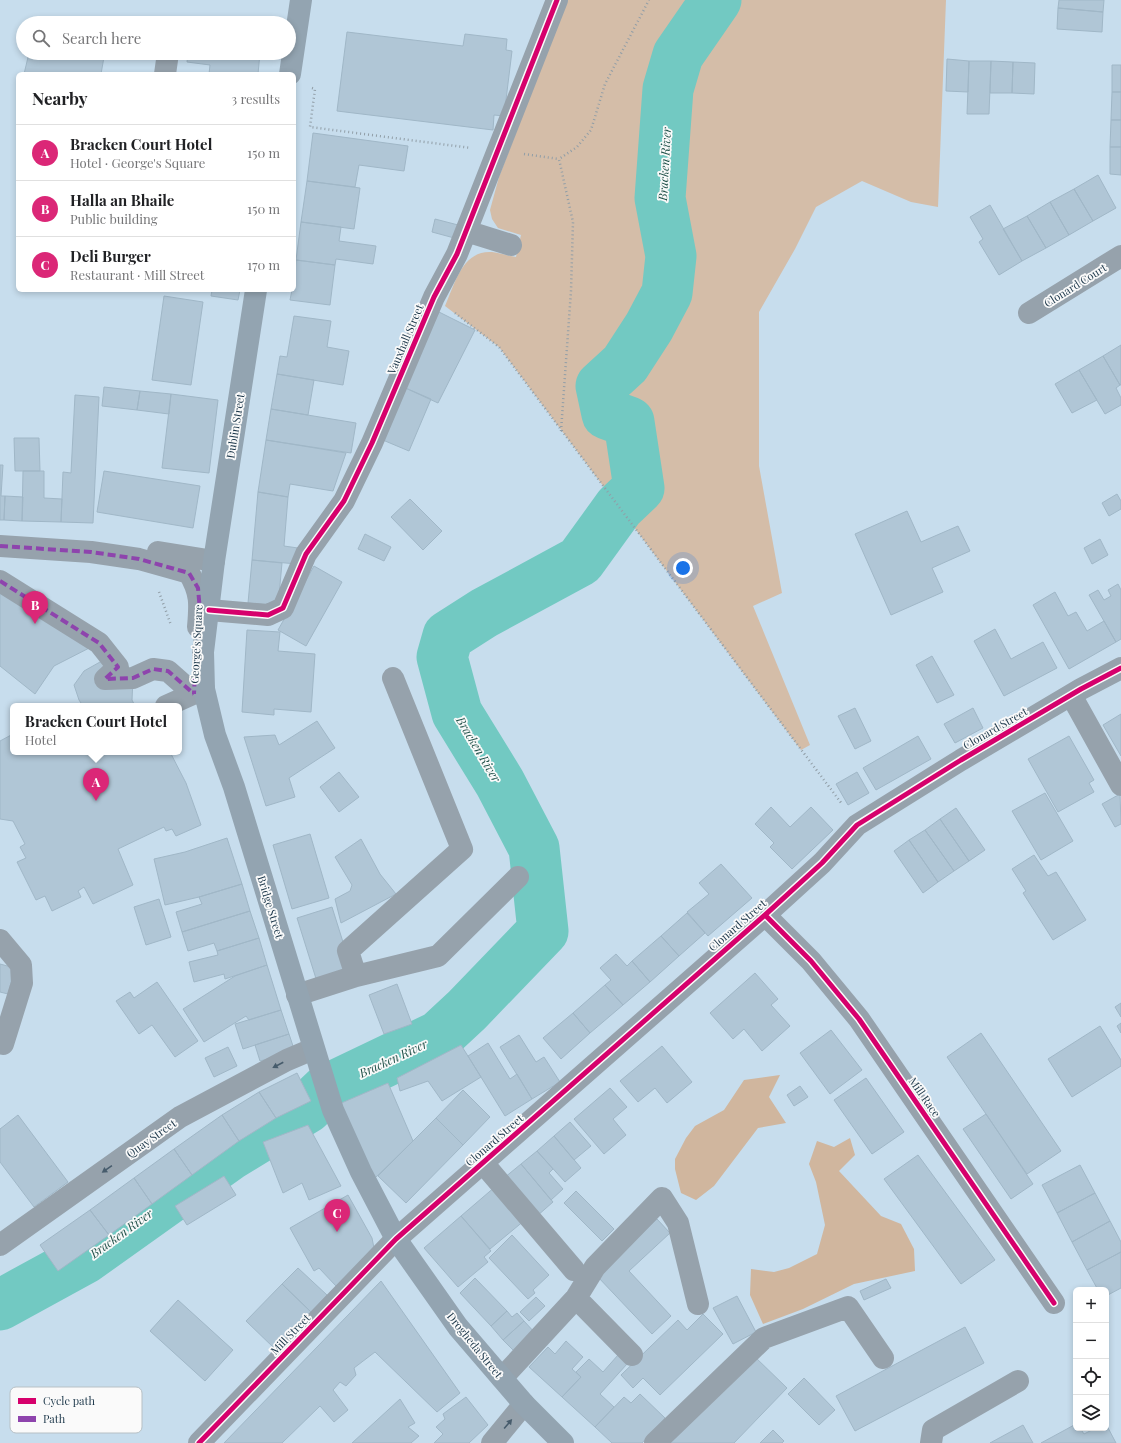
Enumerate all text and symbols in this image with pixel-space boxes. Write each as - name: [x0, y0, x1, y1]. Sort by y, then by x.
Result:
- search box: [16, 16, 296, 60]
- icon: search: [30, 27, 52, 49]
- text: Search here: [62, 28, 141, 48]
- text: Nearby: [32, 87, 87, 109]
- text: 3 results: [231, 90, 280, 107]
- water label: Bracken River: [654, 126, 674, 202]
- text: Bracken Court Hotel: [70, 134, 212, 154]
- text: A: [41, 144, 49, 161]
- text: 150 m: [247, 144, 280, 161]
- text: Hotel · George's Square: [70, 154, 205, 171]
- text: Halla an Bhaile: [70, 190, 174, 210]
- text: B: [41, 200, 49, 217]
- text: 150 m: [247, 200, 280, 217]
- text: Public building: [70, 210, 158, 227]
- text: Deli Burger: [70, 246, 151, 266]
- text: C: [40, 256, 50, 273]
- text: 170 m: [247, 256, 280, 273]
- street label: Clonard Court: [1041, 260, 1109, 310]
- text: Restaurant · Mill Street: [70, 266, 204, 283]
- street label: Vauxhall Street: [383, 302, 426, 377]
- street label: Dublin Street: [222, 392, 248, 460]
- your location: [673, 558, 693, 578]
- pin: B: [22, 591, 48, 624]
- street label: George's Square: [186, 604, 206, 684]
- popup: [10, 703, 182, 755]
- street label: Clonard Street: [960, 703, 1030, 753]
- text: Bracken Court Hotel: [25, 711, 167, 731]
- water label: Bracken River: [453, 713, 505, 785]
- text: Hotel: [25, 731, 56, 748]
- pin: A: [83, 768, 109, 801]
- street label: Bridge Street: [254, 874, 288, 940]
- street label: Clonard Street: [705, 896, 769, 954]
- water label: Bracken River: [355, 1035, 430, 1081]
- one-way arrow: [272, 1061, 283, 1068]
- street label: Mill Race: [906, 1074, 944, 1120]
- street label: Clonard Street: [462, 1111, 526, 1169]
- street label: Quay Street: [123, 1115, 179, 1161]
- one-way arrow: [102, 1165, 113, 1173]
- pin: C: [324, 1199, 350, 1232]
- water label: Bracken River: [86, 1204, 156, 1262]
- map controls: [1073, 1287, 1109, 1431]
- button: +: [1073, 1287, 1109, 1323]
- street label: Drogheda Street: [444, 1309, 506, 1381]
- street label: Mill Street: [267, 1310, 313, 1358]
- button: −: [1073, 1323, 1109, 1359]
- button: locate: [1073, 1359, 1109, 1395]
- legend: [10, 1387, 142, 1433]
- text: Cycle path: [43, 1393, 95, 1408]
- button: layers: [1073, 1395, 1109, 1431]
- text: Path: [43, 1411, 66, 1426]
- one-way arrow: [504, 1418, 513, 1429]

